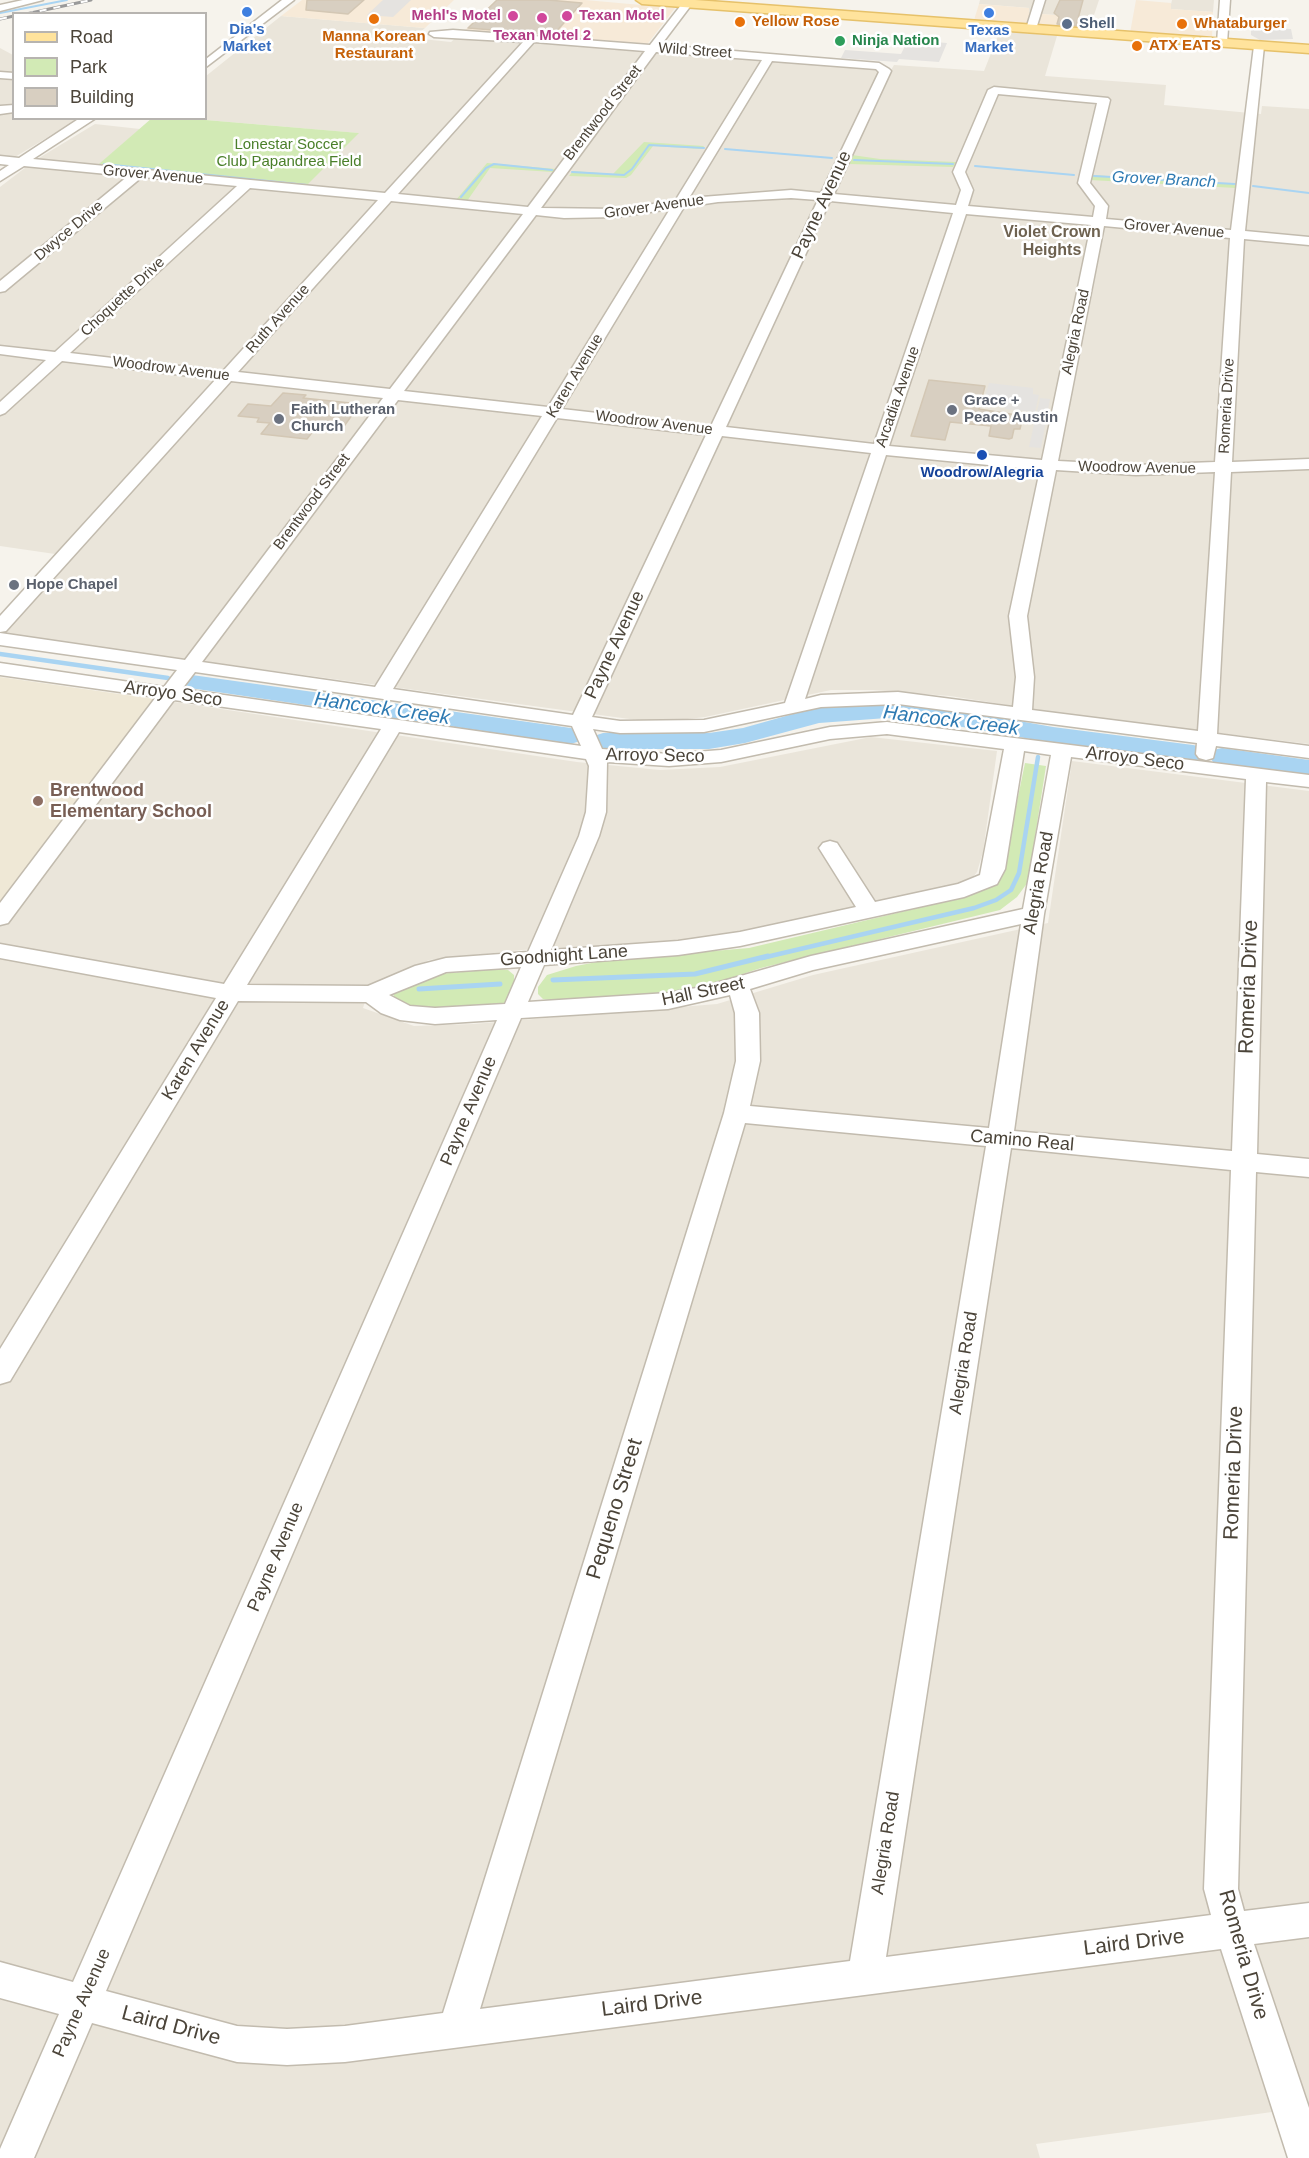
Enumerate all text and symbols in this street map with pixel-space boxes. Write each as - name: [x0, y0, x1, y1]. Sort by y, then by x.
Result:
- marker: Dia's Market: [240, 5, 254, 19]
- marker: Texas Market: [982, 6, 996, 20]
- place label: Mehl's Motel: [412, 7, 501, 25]
- place label: Texan Motel: [579, 7, 665, 25]
- marker: Mehl's Motel: [506, 9, 520, 23]
- marker: Texan Motel: [560, 9, 574, 23]
- marker: Texan Motel 2: [535, 11, 549, 25]
- legend: [12, 12, 207, 120]
- marker: Manna Korean Restaurant: [367, 12, 381, 26]
- place label: Yellow Rose: [752, 13, 840, 31]
- marker: Yellow Rose: [733, 15, 747, 29]
- place label: Shell: [1079, 15, 1115, 33]
- place label: Whataburger: [1194, 15, 1287, 33]
- marker: Shell: [1060, 17, 1074, 31]
- marker: Whataburger: [1175, 17, 1189, 31]
- place label: Dia's Market: [223, 21, 271, 56]
- place label: Texas Market: [965, 22, 1013, 57]
- text: Road: [70, 27, 113, 47]
- place label: Texan Motel 2: [493, 27, 591, 45]
- place label: Manna Korean Restaurant: [322, 28, 426, 63]
- place label: Ninja Nation: [852, 32, 940, 50]
- marker: Ninja Nation: [833, 34, 847, 48]
- place label: ATX EATS: [1149, 37, 1221, 55]
- street label: Wild Street: [658, 39, 732, 63]
- marker: ATX EATS: [1130, 39, 1144, 53]
- text: Park: [70, 57, 107, 77]
- street label: Brentwood Street: [560, 62, 646, 164]
- text: Building: [70, 87, 134, 107]
- park label: Lonestar Soccer Club Papandrea Field: [216, 136, 362, 171]
- street label: Payne Avenue: [788, 148, 856, 262]
- street label: Grover Avenue: [102, 162, 204, 188]
- water label: Grover Branch: [1112, 168, 1216, 192]
- street label: Grover Avenue: [603, 191, 705, 223]
- street label: Dwyce Drive: [31, 197, 107, 265]
- street label: Grover Avenue: [1123, 216, 1225, 242]
- district label: Violet Crown Heights: [1003, 223, 1101, 261]
- street label: Choquette Drive: [77, 253, 169, 341]
- street label: Ruth Avenue: [242, 281, 314, 357]
- street label: Alegria Road: [1058, 288, 1094, 376]
- street label: Karen Avenue: [543, 331, 607, 421]
- street label: Arcadia Avenue: [872, 344, 924, 450]
- street label: Woodrow Avenue: [111, 353, 231, 385]
- street label: Romeria Drive: [1216, 358, 1238, 454]
- place label: Grace + Peace Austin: [964, 392, 1058, 427]
- place label: Faith Lutheran Church: [291, 401, 395, 436]
- marker: Grace + Peace Austin: [945, 403, 959, 417]
- street label: Woodrow Avenue: [594, 407, 714, 439]
- marker: Faith Lutheran Church: [272, 412, 286, 426]
- marker: Woodrow/Alegria: [975, 448, 989, 462]
- street label: Brentwood Street: [270, 450, 354, 554]
- street label: Woodrow Avenue: [1078, 458, 1196, 478]
- place label: Woodrow/Alegria: [920, 464, 1044, 482]
- place label: Hope Chapel: [26, 576, 118, 594]
- marker: Hope Chapel: [7, 578, 21, 592]
- street label: Payne Avenue: [581, 588, 649, 702]
- street label: Arroyo Seco: [122, 676, 224, 712]
- water label: Hancock Creek: [313, 688, 451, 730]
- water label: Hancock Creek: [882, 701, 1020, 741]
- street label: Arroyo Seco: [1085, 742, 1185, 776]
- street label: Arroyo Seco: [605, 744, 705, 768]
- place label: Brentwood Elementary School: [50, 780, 212, 822]
- marker: Brentwood Elementary School: [31, 794, 45, 808]
- street label: Alegria Road: [1019, 830, 1059, 936]
- street label: Romeria Drive: [1234, 920, 1264, 1054]
- street label: Goodnight Lane: [499, 941, 629, 971]
- street label: Hall Street: [660, 973, 746, 1011]
- street label: Karen Avenue: [157, 996, 235, 1104]
- street label: Payne Avenue: [436, 1053, 502, 1169]
- street label: Camino Real: [969, 1126, 1075, 1156]
- street label: Alegria Road: [945, 1310, 983, 1416]
- street label: Romeria Drive: [1219, 1406, 1249, 1540]
- street label: Pequeno Street: [582, 1436, 648, 1582]
- street label: Payne Avenue: [243, 1499, 309, 1615]
- street label: Alegria Road: [867, 1790, 905, 1896]
- street label: Romeria Drive: [1212, 1887, 1274, 2023]
- street label: Laird Drive: [1082, 1924, 1186, 1962]
- street label: Payne Avenue: [48, 1945, 116, 2061]
- street label: Laird Drive: [600, 1985, 704, 2023]
- street label: Laird Drive: [119, 2001, 223, 2051]

